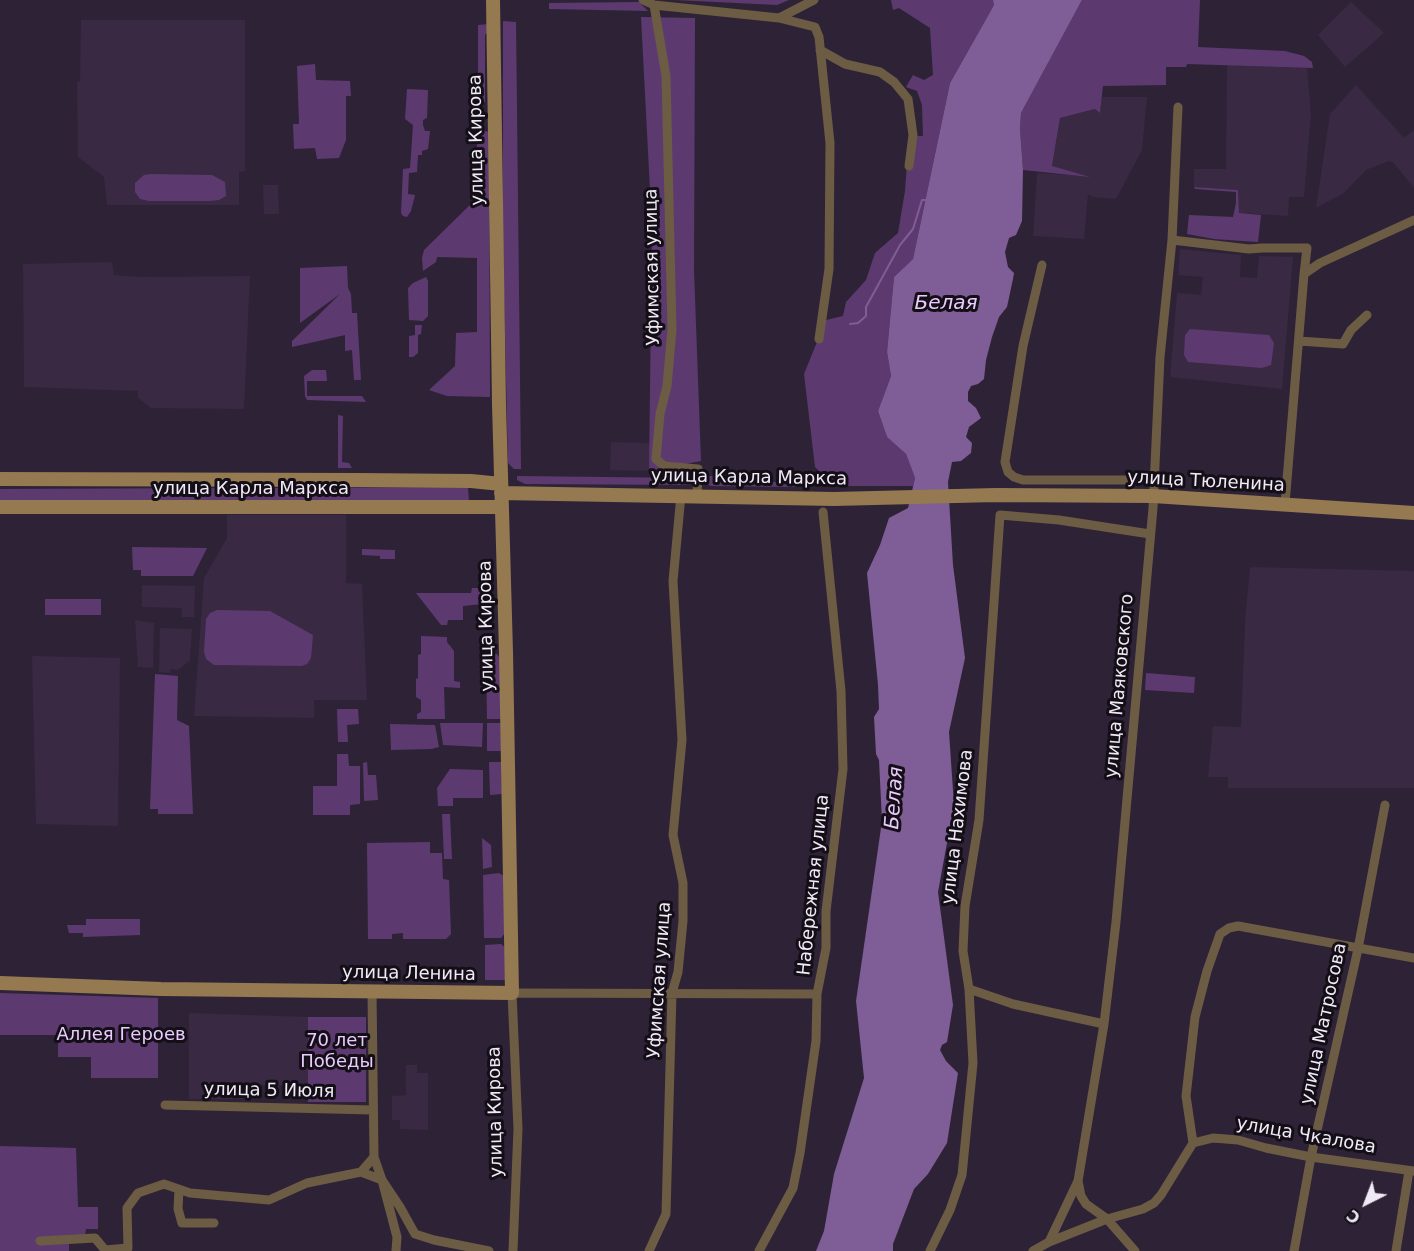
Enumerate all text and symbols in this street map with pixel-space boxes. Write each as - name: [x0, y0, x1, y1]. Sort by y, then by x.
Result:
- street label: улица Кирова: [465, 74, 489, 206]
- street label: Уфимская улица: [641, 188, 665, 346]
- water label: Белая: [914, 292, 978, 316]
- street label: улица Карла Маркса: [651, 465, 847, 491]
- street label: улица Тюленина: [1127, 467, 1285, 497]
- street label: улица Карла Маркса: [153, 478, 349, 500]
- street label: улица Кирова: [475, 560, 499, 692]
- street label: улица Маяковского: [1101, 593, 1139, 779]
- street label: улица Нахимова: [938, 748, 978, 906]
- water label: Белая: [881, 766, 909, 830]
- street label: Набережная улица: [794, 793, 834, 977]
- street label: Уфимская улица: [644, 901, 676, 1059]
- street label: улица Матросова: [1296, 941, 1352, 1107]
- street label: улица Ленина: [342, 962, 476, 986]
- park label: Аллея Героев: [56, 1024, 186, 1046]
- park label: 70 лет Победы: [300, 1030, 374, 1072]
- street label: улица Кирова: [484, 1046, 508, 1178]
- street label: улица 5 Июля: [203, 1079, 335, 1103]
- street label: улица Чкалова: [1235, 1113, 1377, 1159]
- north arrow: [1336, 1173, 1396, 1233]
- text: С: [1343, 1206, 1364, 1228]

